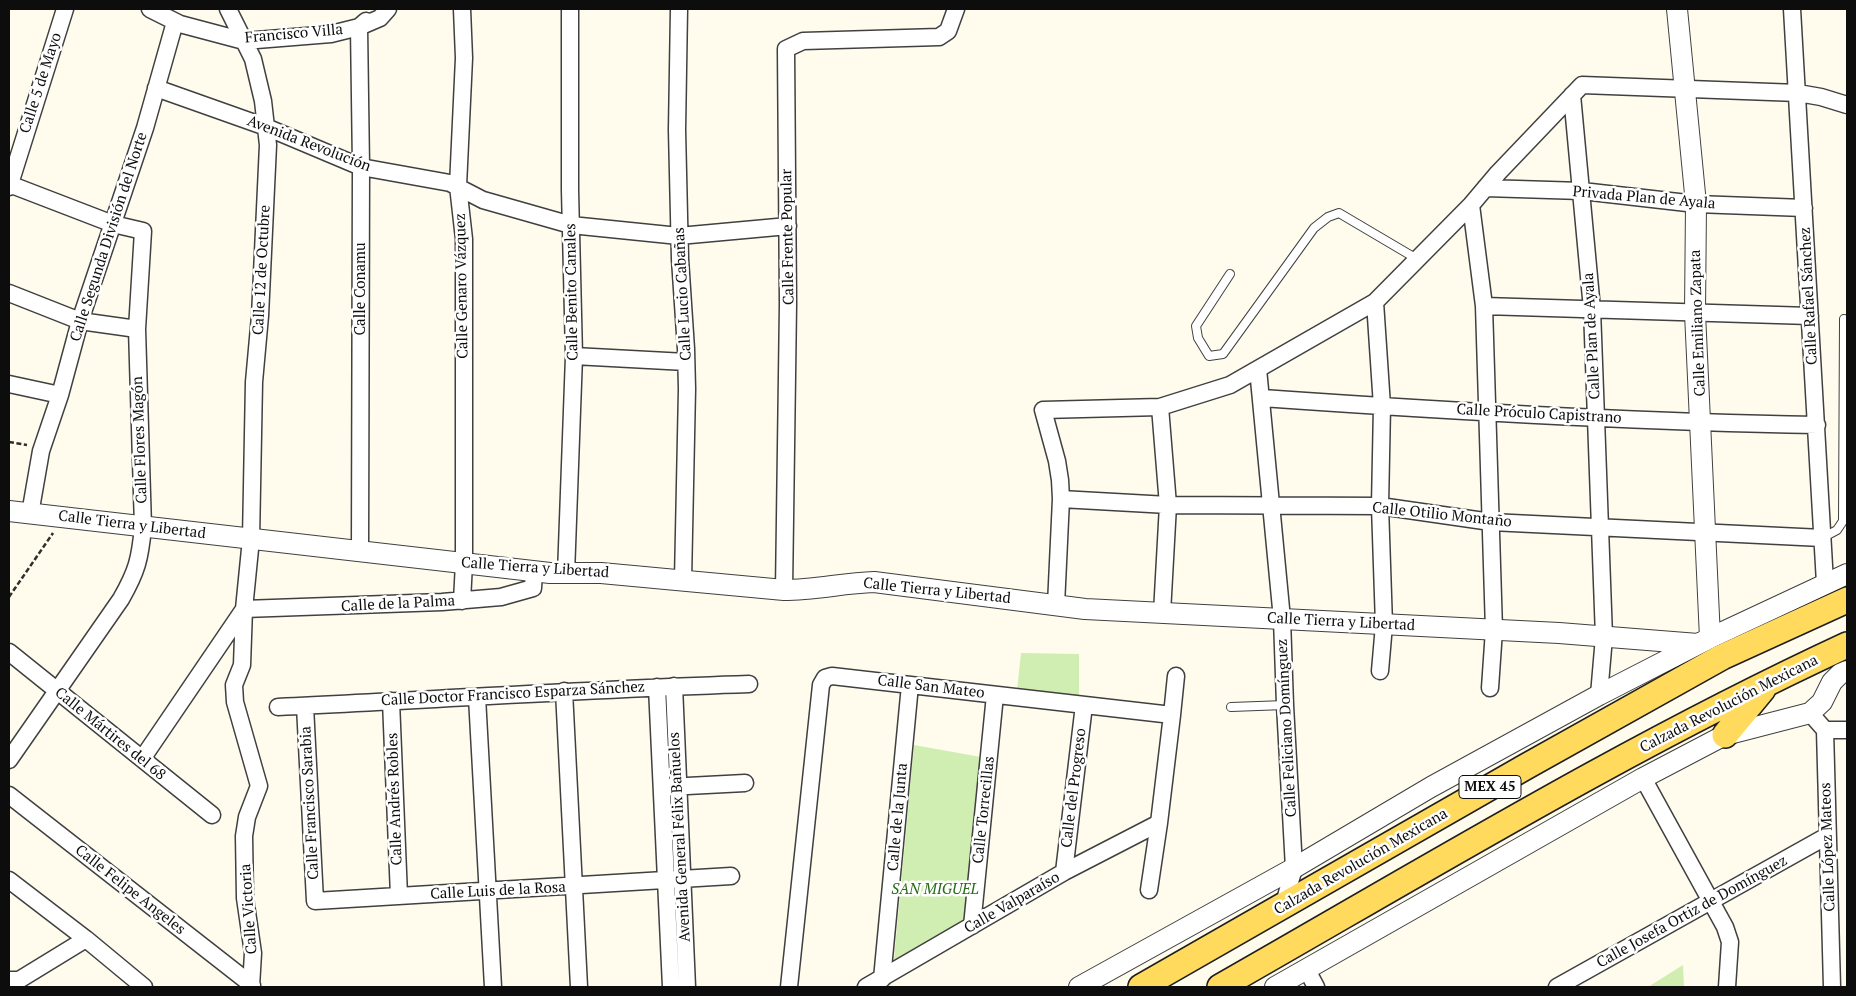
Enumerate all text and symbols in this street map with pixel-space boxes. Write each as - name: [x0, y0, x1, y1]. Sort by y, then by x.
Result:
- street label: Francisco Villa: [244, 21, 344, 47]
- street label: Calle 5 de Mayo: [16, 30, 66, 136]
- street label: Avenida Revolución: [245, 112, 373, 176]
- street label: Calle Segunda División del Norte: [67, 130, 151, 344]
- street label: Calle Frente Popular: [778, 169, 798, 305]
- street label: Privada Plan de Ayala: [1572, 183, 1716, 213]
- street label: Calle 12 de Octubre: [250, 204, 274, 336]
- street label: Calle Genaro Vázquez: [452, 213, 472, 359]
- street label: Calle Benito Canales: [562, 223, 582, 361]
- street label: Calle Lucio Cabañas: [671, 227, 695, 361]
- street label: Calle Rafael Sánchez: [1796, 227, 1822, 365]
- street label: Calle Conamu: [352, 242, 370, 336]
- street label: Calle Emiliano Zapata: [1686, 249, 1710, 397]
- street label: Calle Plan de Ayala: [1580, 272, 1604, 400]
- street label: Calle Flores Magón: [129, 376, 151, 504]
- street label: Calle Próculo Capistrano: [1456, 401, 1622, 427]
- street label: Calle Otilio Montaño: [1371, 499, 1513, 531]
- street label: Calle Tierra y Libertad: [57, 507, 207, 543]
- street label: Calle Tierra y Libertad: [460, 554, 610, 582]
- street label: Calle Tierra y Libertad: [862, 574, 1012, 608]
- street label: Calle de la Palma: [340, 592, 456, 616]
- street label: Calle Tierra y Libertad: [1266, 609, 1416, 635]
- street label: Calle Feliciano Domínguez: [1273, 638, 1301, 818]
- street label: Calzada Revolución Mexicana: [1637, 651, 1821, 757]
- street label: Calle San Mateo: [876, 672, 986, 702]
- street label: Calle Doctor Francisco Esparza Sánchez: [381, 678, 645, 710]
- street label: Calle Mártires del 68: [51, 684, 169, 784]
- street label: Calle Francisco Sarabia: [297, 726, 323, 880]
- street label: Calle del Progreso: [1058, 727, 1090, 849]
- street label: Calle Andrés Robles: [384, 732, 406, 866]
- street label: Avenida General Félix Bañuelos: [666, 732, 694, 942]
- street label: Calle Torrecillas: [969, 755, 999, 865]
- street label: Calle de la Junta: [884, 762, 912, 872]
- road number: MEX 45: [1459, 776, 1521, 799]
- street label: Calle López Mateos: [1817, 782, 1839, 912]
- street label: Calzada Revolución Mexicana: [1271, 805, 1451, 919]
- street label: Calle Felipe Angeles: [71, 841, 189, 939]
- street label: Calle Josefa Ortiz de Domínguez: [1594, 852, 1790, 972]
- street label: Calle Victoria: [237, 863, 261, 955]
- street label: Calle Valparaíso: [961, 868, 1063, 938]
- street label: Calle Luis de la Rosa: [430, 878, 566, 904]
- park label: SAN MIGUEL: [891, 881, 979, 899]

